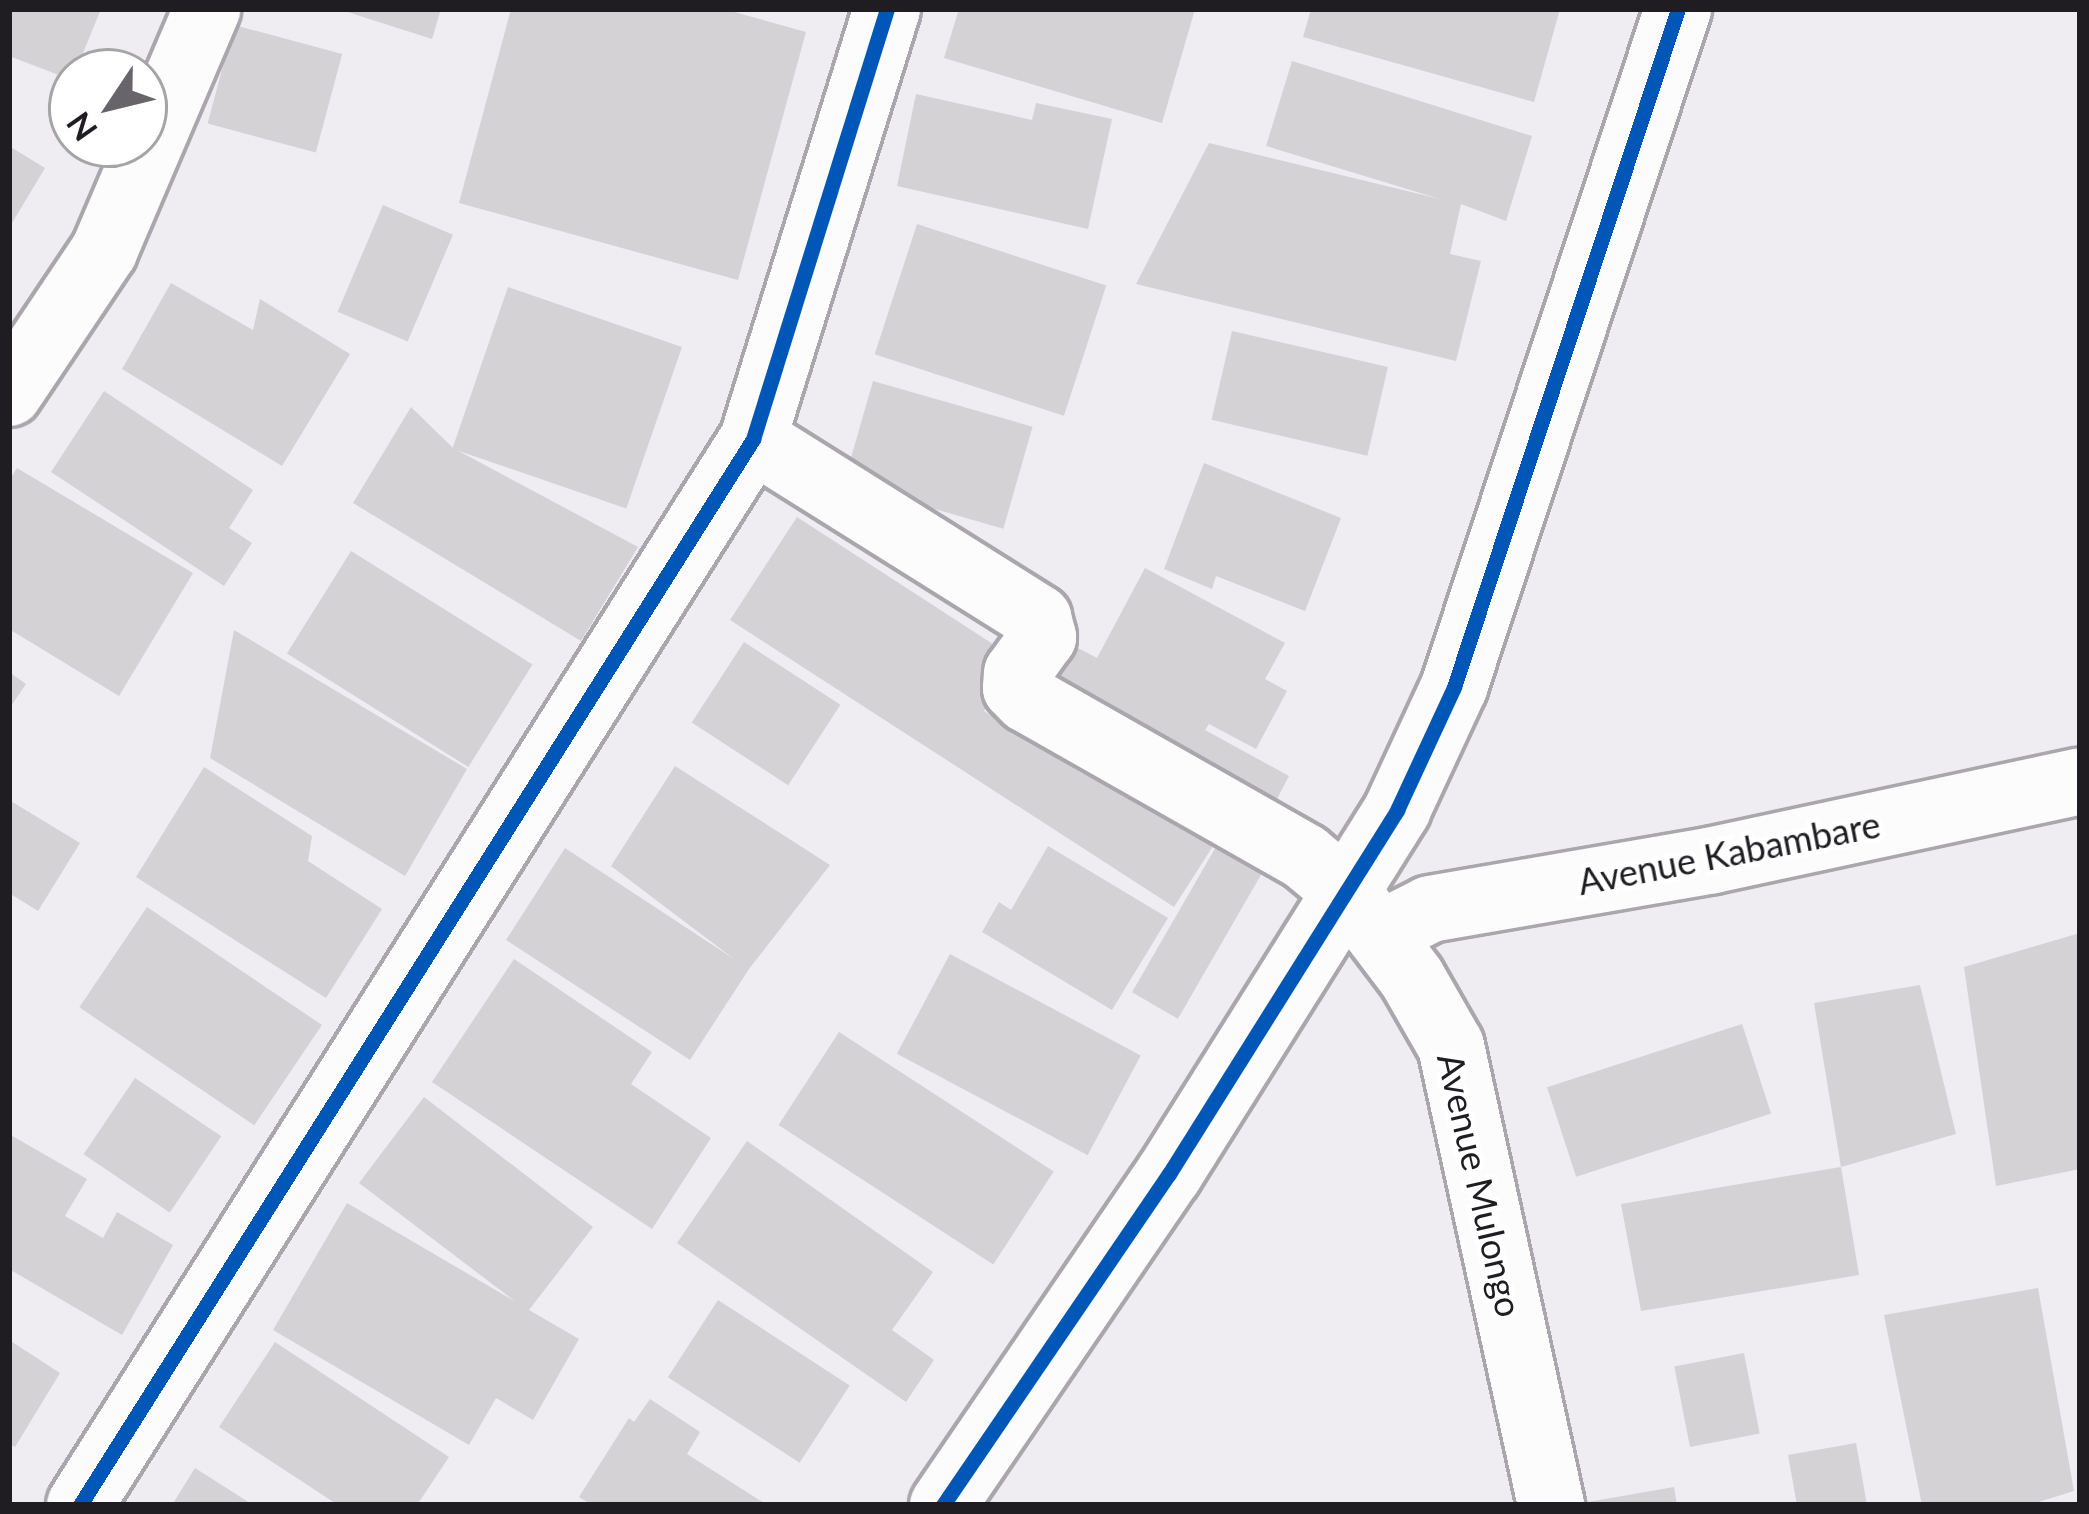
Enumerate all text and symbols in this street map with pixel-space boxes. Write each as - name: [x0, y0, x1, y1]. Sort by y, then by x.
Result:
- north arrow: [48, 48, 168, 168]
- text: N: [57, 105, 105, 149]
- street label: Avenue Kabambare: [1574, 802, 1884, 904]
- street label: Avenue Mulongo: [1429, 1049, 1531, 1321]

